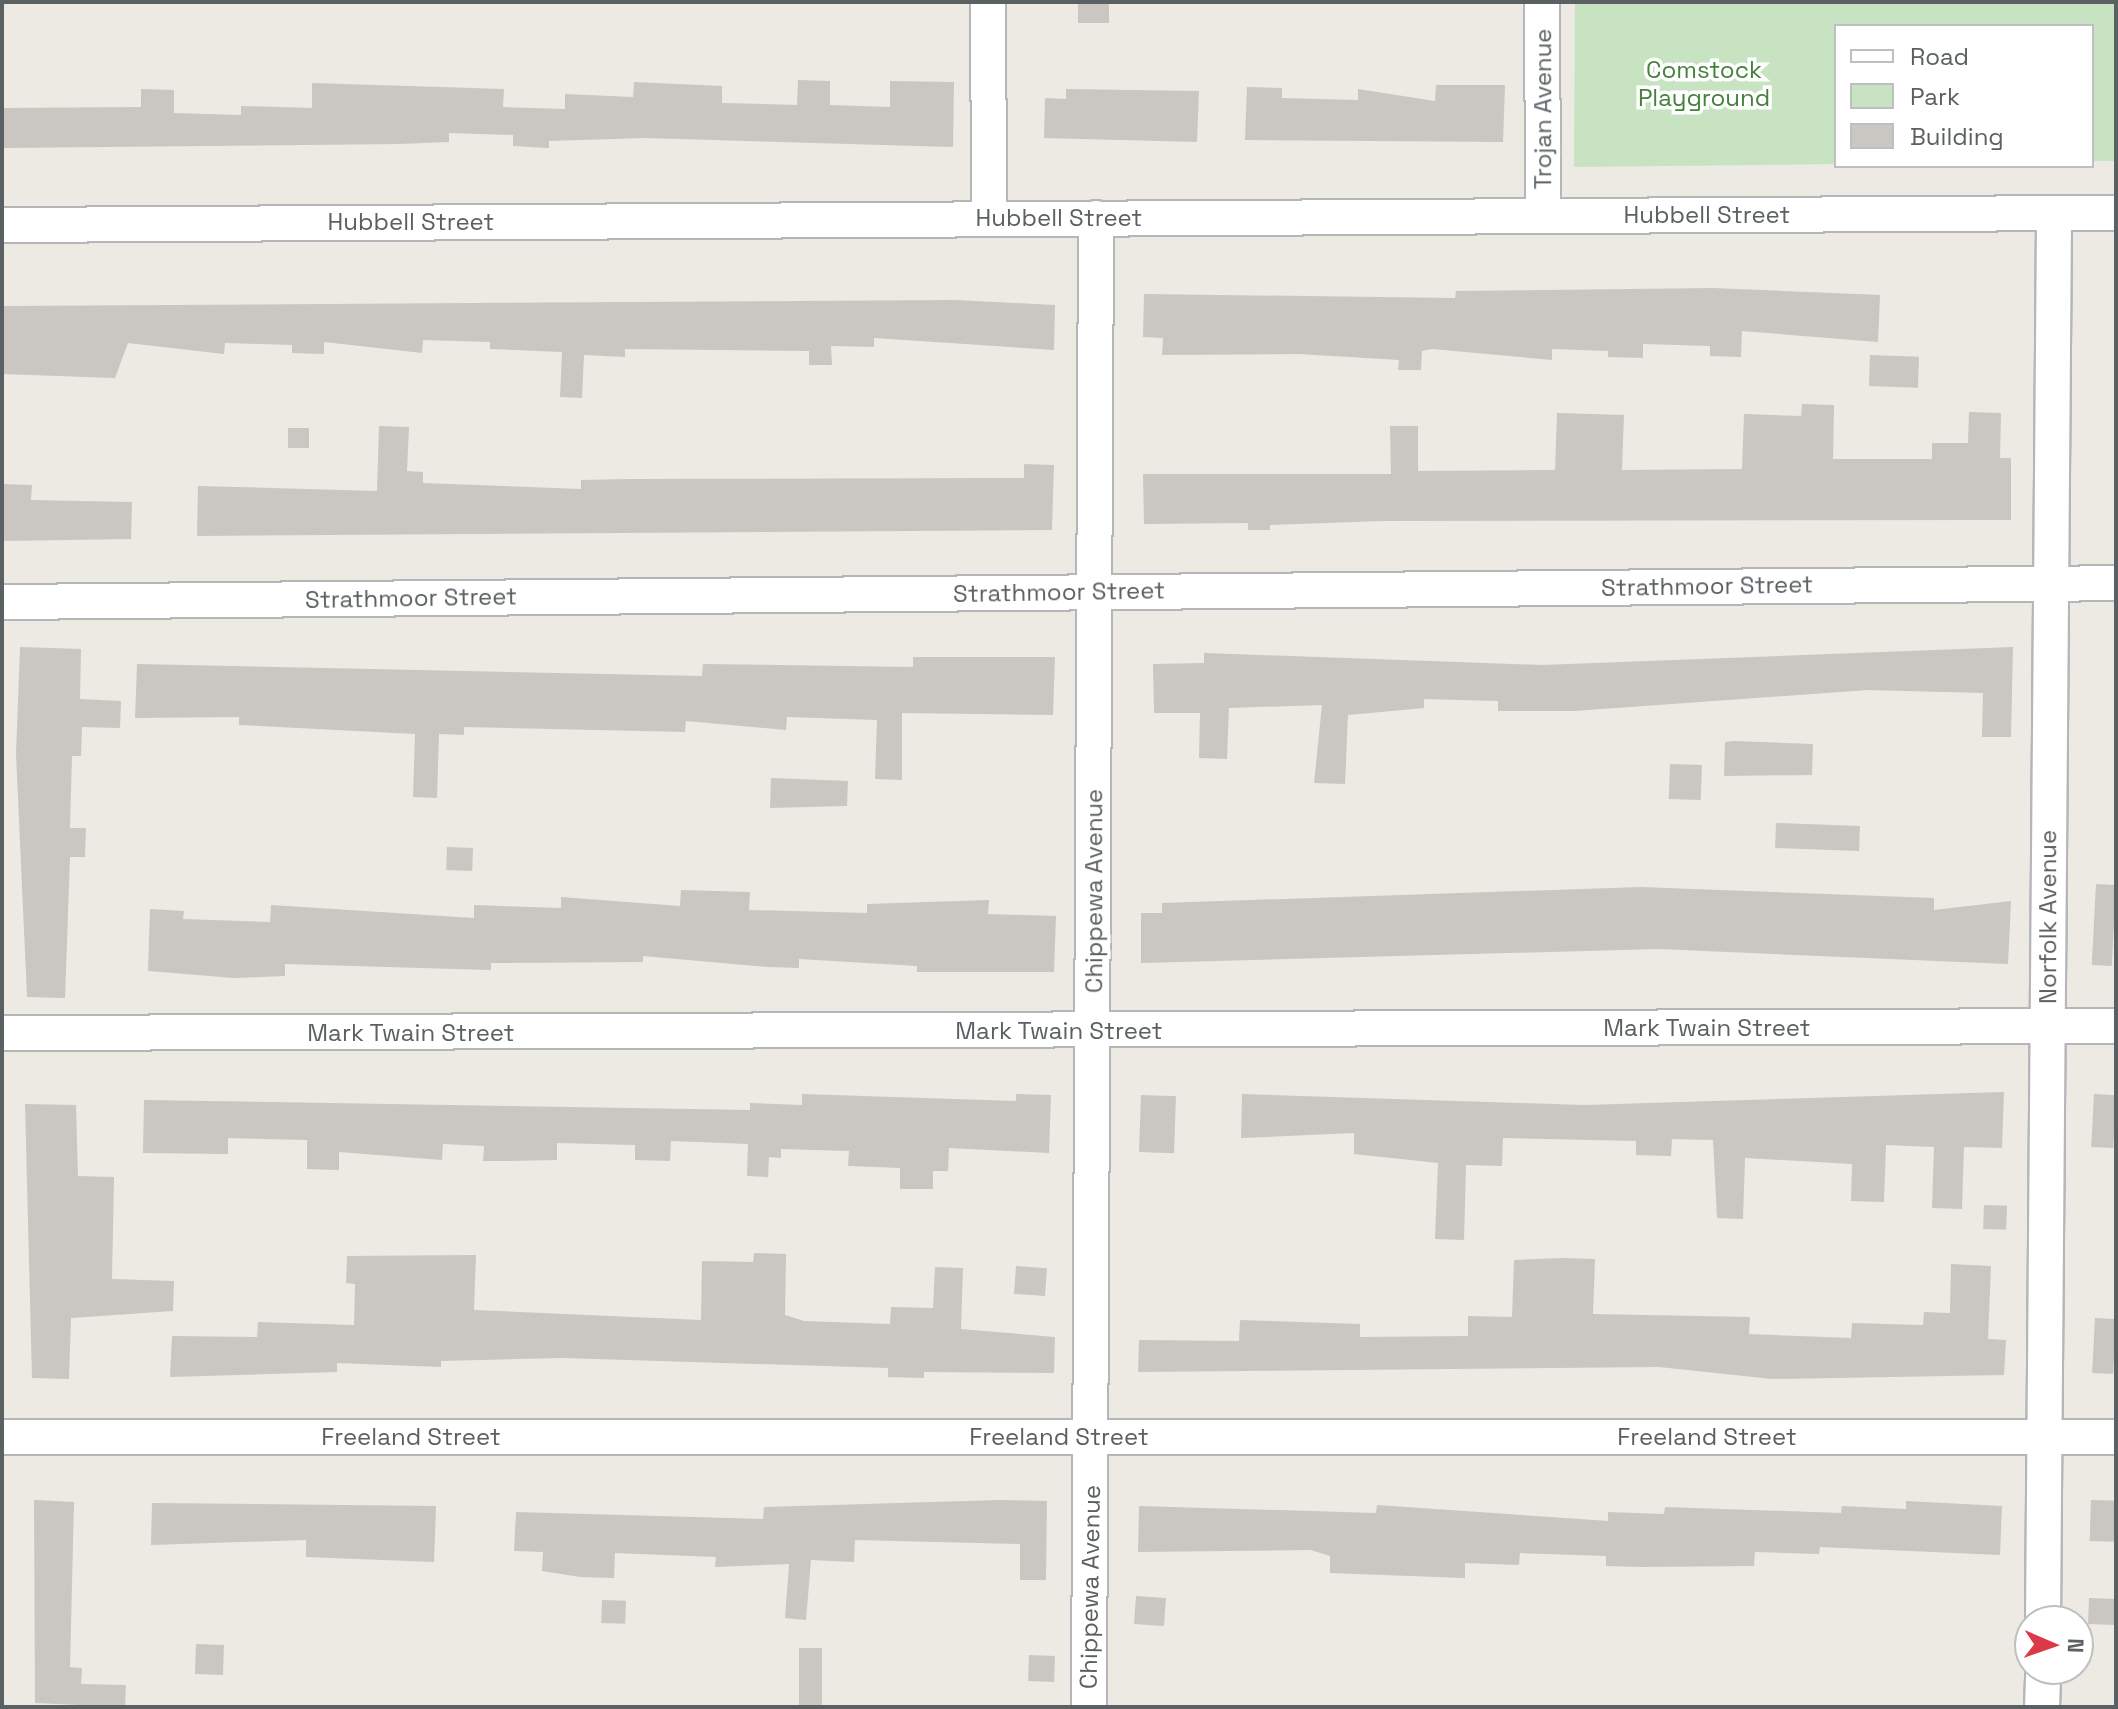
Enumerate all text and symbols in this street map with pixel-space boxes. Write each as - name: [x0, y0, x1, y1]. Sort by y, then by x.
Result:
- legend: [1834, 24, 2094, 168]
- street label: Trojan Avenue: [1529, 28, 1557, 190]
- text: Road: [1910, 41, 1969, 72]
- park label: Comstock Playground: [1638, 56, 1770, 112]
- text: Park: [1910, 81, 1960, 112]
- text: Building: [1910, 121, 2004, 152]
- street label: Hubbell Street: [1624, 201, 1790, 229]
- street label: Hubbell Street: [976, 204, 1142, 232]
- street label: Hubbell Street: [328, 208, 494, 236]
- street label: Strathmoor Street: [1601, 570, 1813, 602]
- street label: Strathmoor Street: [953, 576, 1165, 608]
- street label: Strathmoor Street: [305, 582, 517, 614]
- street label: Chippewa Avenue: [1080, 789, 1108, 993]
- street label: Norfolk Avenue: [2034, 830, 2062, 1004]
- street label: Mark Twain Street: [1603, 1014, 1811, 1042]
- street label: Mark Twain Street: [955, 1017, 1163, 1045]
- street label: Mark Twain Street: [307, 1019, 515, 1047]
- street label: Freeland Street: [321, 1423, 501, 1451]
- street label: Freeland Street: [969, 1423, 1149, 1451]
- street label: Freeland Street: [1617, 1423, 1797, 1451]
- street label: Chippewa Avenue: [1074, 1484, 1106, 1690]
- north arrow: [2014, 1605, 2094, 1685]
- text: N: [2062, 1638, 2090, 1654]

